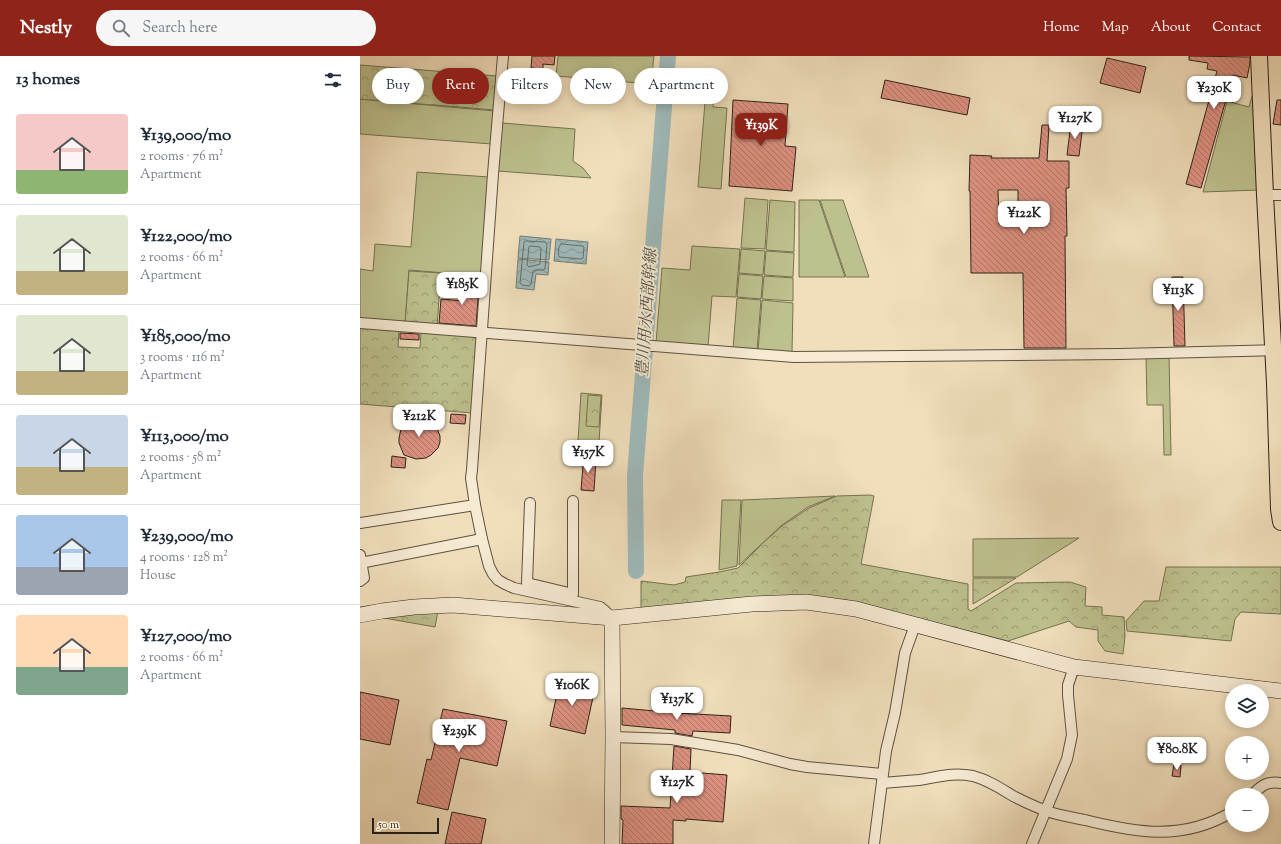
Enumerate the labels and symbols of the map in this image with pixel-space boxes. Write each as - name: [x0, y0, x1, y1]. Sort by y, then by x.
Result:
- pin: ¥230K: [1186, 76, 1242, 110]
- pin: ¥127K: [1047, 106, 1103, 140]
- pin: ¥139K: [733, 113, 789, 147]
- pin: ¥122K: [996, 201, 1052, 235]
- water label: 豊川用水西部幹線: [632, 246, 664, 378]
- pin: ¥185K: [434, 272, 490, 306]
- pin: ¥113K: [1150, 278, 1206, 312]
- pin: ¥212K: [391, 404, 447, 438]
- pin: ¥157K: [560, 440, 616, 474]
- pin: ¥106K: [544, 673, 600, 707]
- pin: ¥137K: [649, 687, 705, 721]
- pin: ¥239K: [431, 719, 487, 753]
- pin: ¥80.8K: [1144, 737, 1210, 771]
- pin: ¥127K: [649, 770, 705, 804]
- scale bar: [372, 816, 439, 835]

